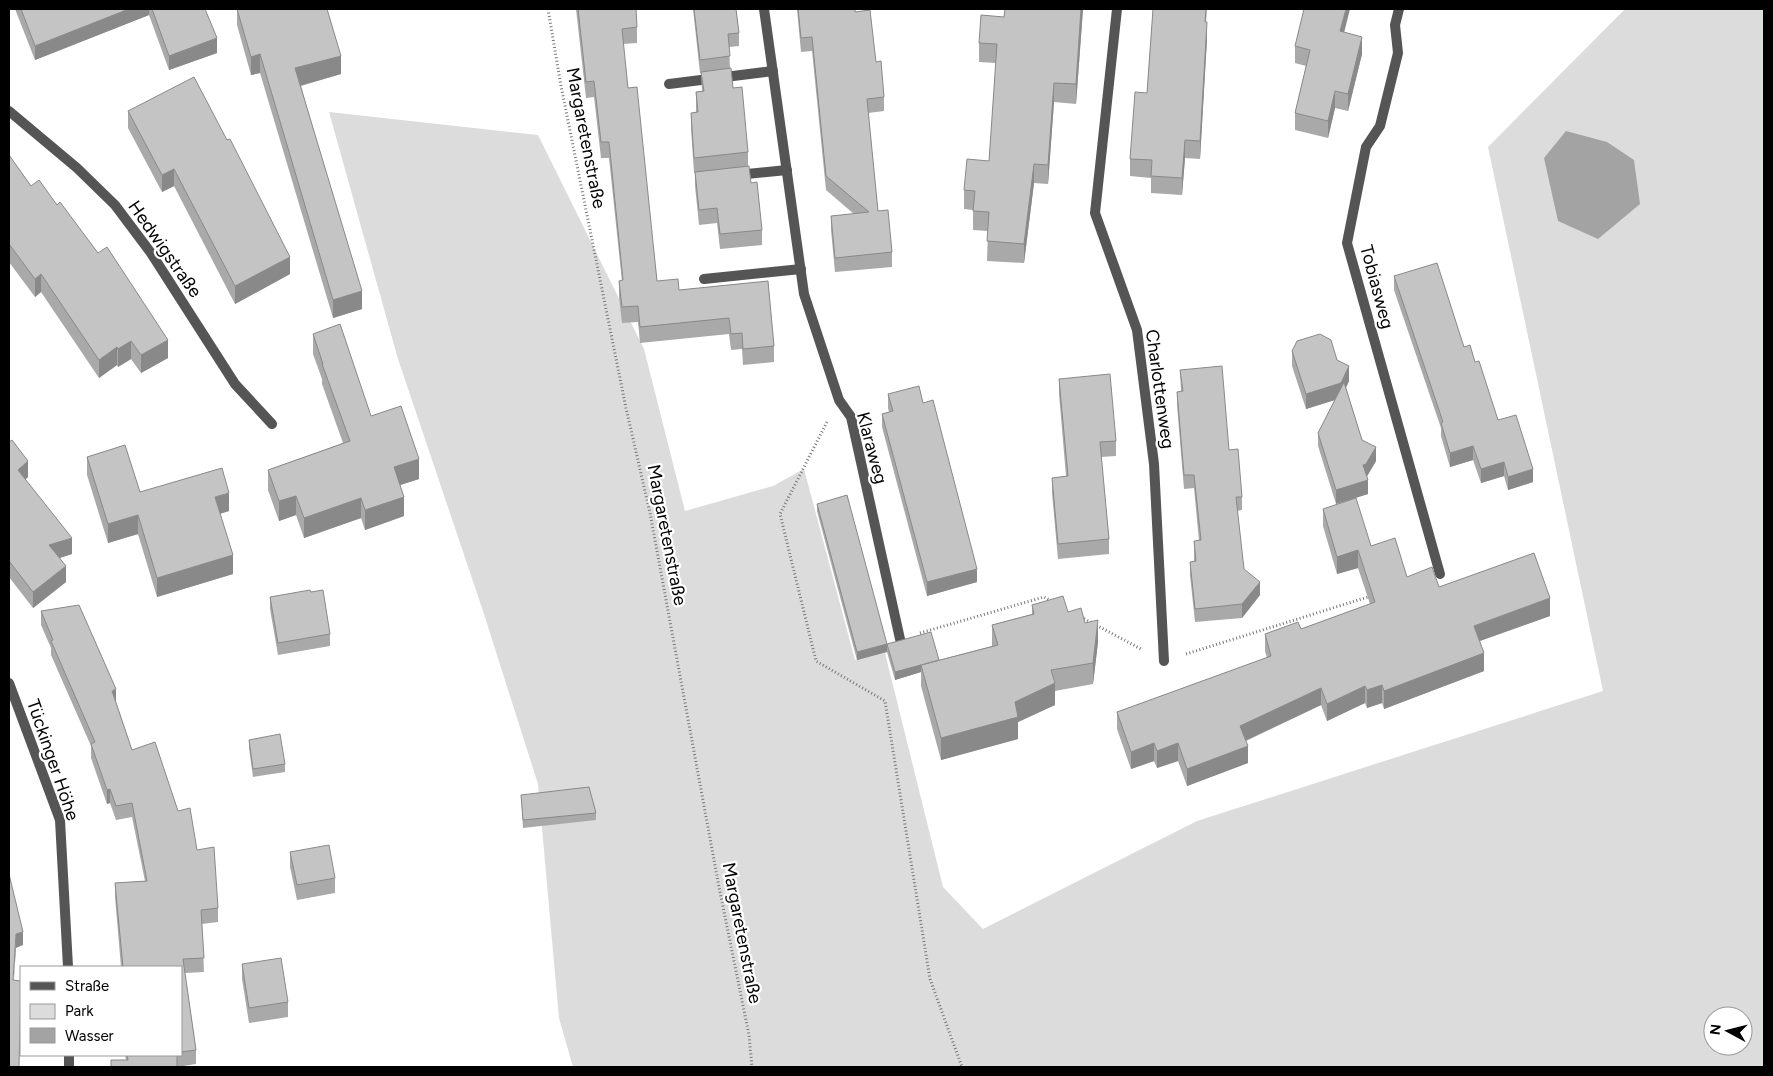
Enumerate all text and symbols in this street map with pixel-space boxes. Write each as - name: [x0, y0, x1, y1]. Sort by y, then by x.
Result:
- street label: Margaretenstraße: [562, 66, 610, 211]
- street label: Hedwigstraße: [124, 196, 207, 302]
- street label: Tobiasweg: [1355, 243, 1399, 331]
- street label: Charlottenweg: [1141, 328, 1179, 450]
- street label: Klaraweg: [852, 410, 892, 486]
- street label: Margaretenstraße: [643, 463, 691, 608]
- street label: Tückinger Höhe: [22, 697, 84, 824]
- street label: Margaretenstraße: [718, 861, 766, 1006]
- legend: [20, 966, 182, 1056]
- text: Straße: [65, 977, 109, 995]
- text: Park: [65, 1002, 94, 1020]
- north arrow: [1703, 1006, 1753, 1056]
- text: N: [1706, 1023, 1725, 1036]
- text: Wasser: [65, 1027, 114, 1045]

